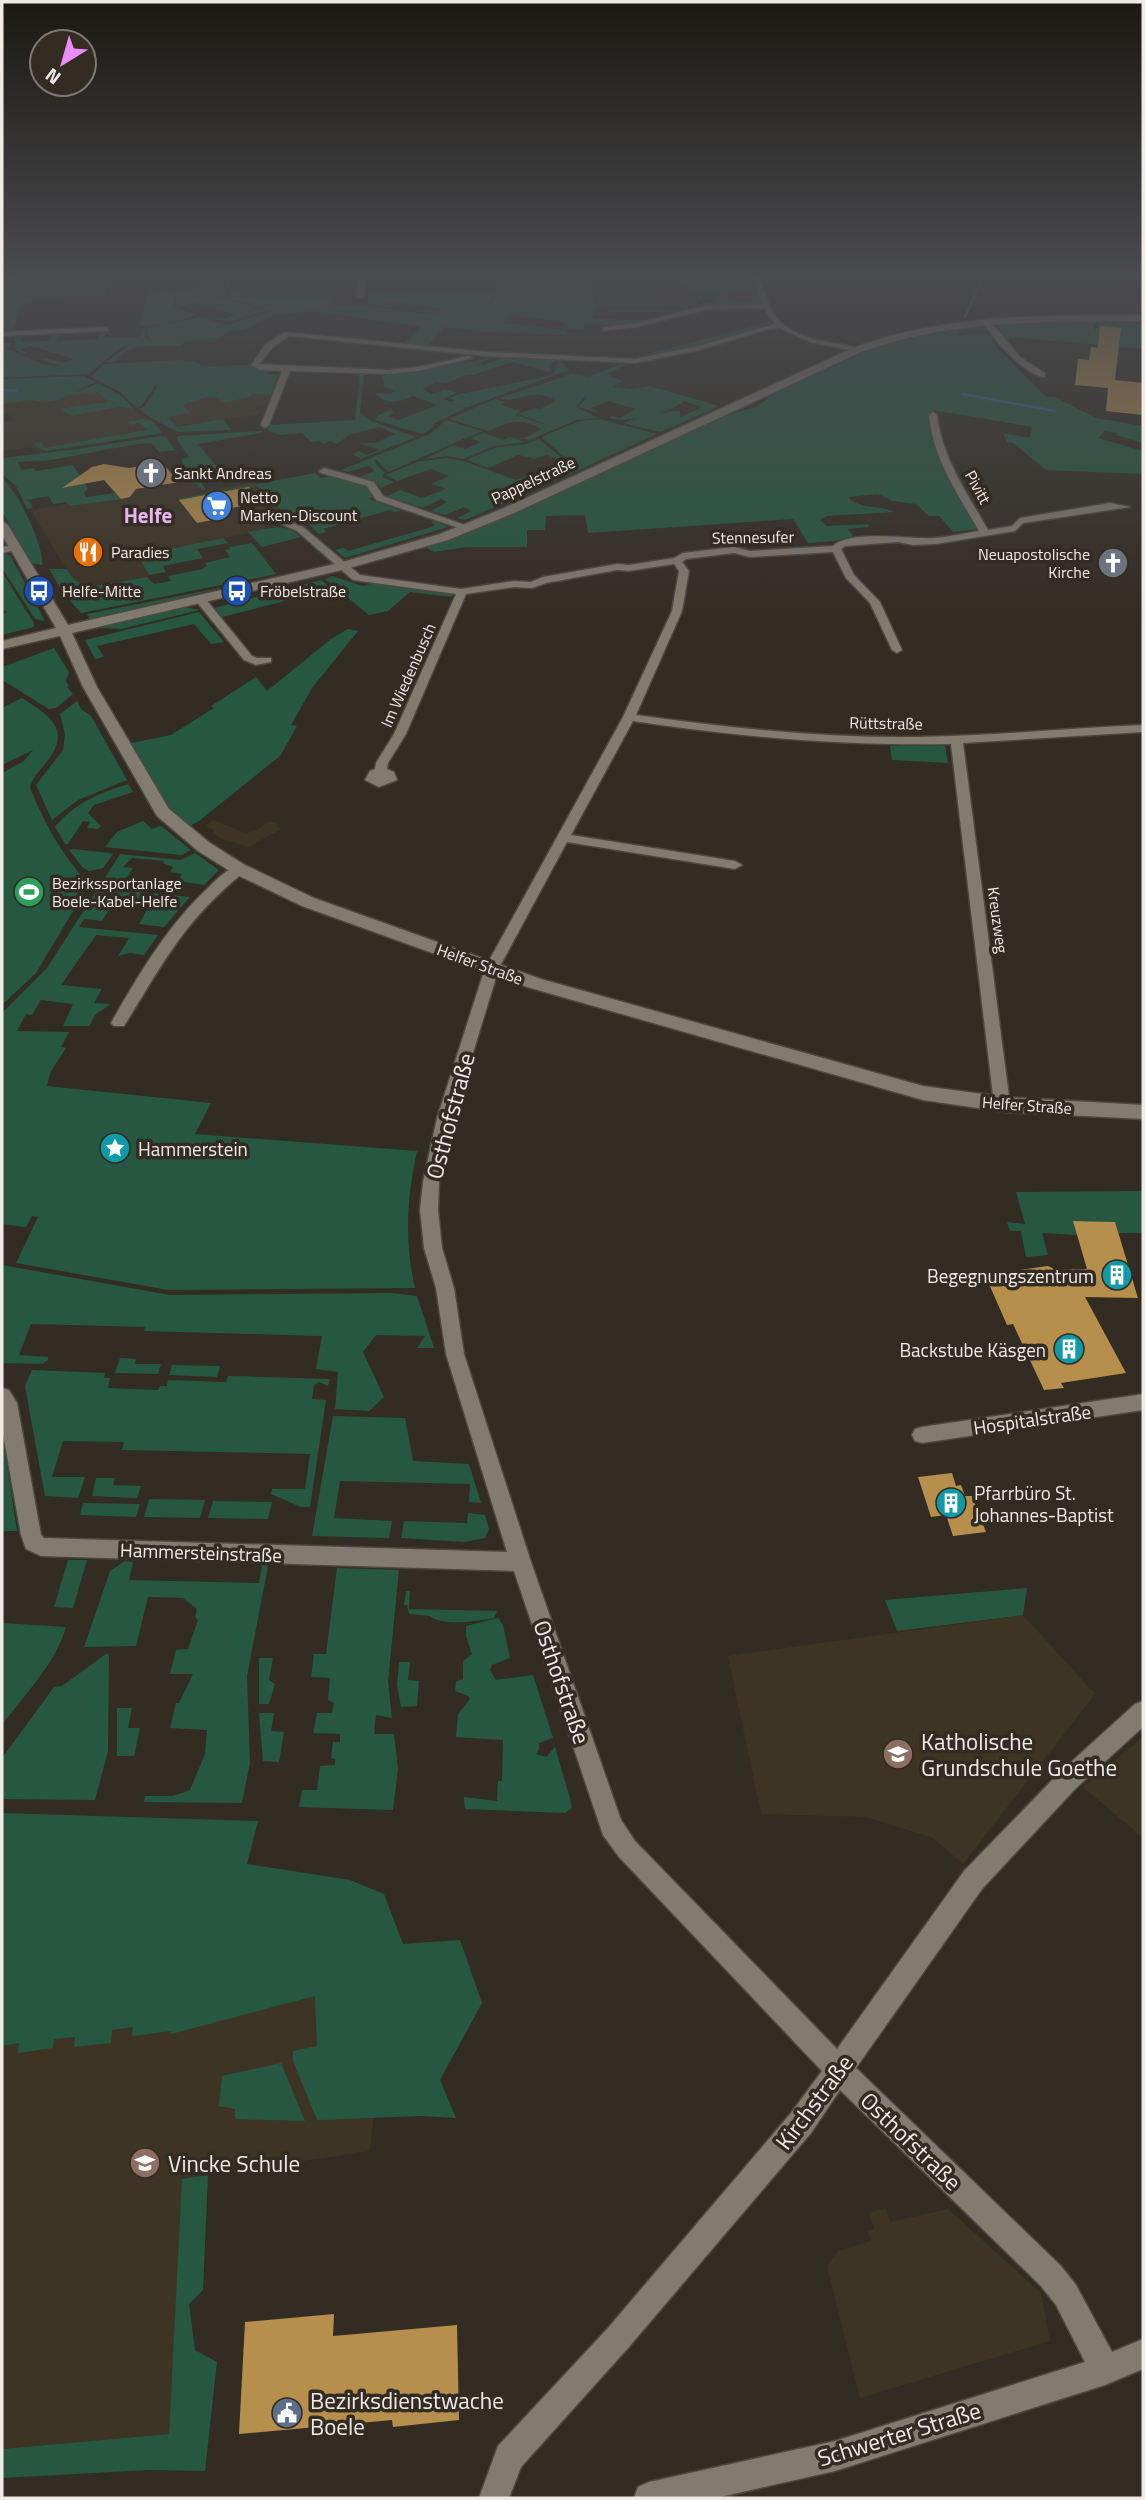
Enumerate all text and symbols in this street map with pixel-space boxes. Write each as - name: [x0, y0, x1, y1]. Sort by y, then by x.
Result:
- north arrow: [28, 28, 98, 98]
- text: N: [38, 61, 66, 93]
- street label: Pappelstraße: [487, 450, 579, 510]
- church icon: Sankt Andreas: [134, 456, 168, 490]
- place label: Sankt Andreas: [174, 461, 272, 485]
- street label: Pivitt: [959, 466, 997, 509]
- place label: Netto Marken-Discount: [240, 485, 358, 527]
- supermarket icon: Netto Marken-Discount: [200, 489, 234, 523]
- district label: Helfe: [124, 499, 172, 531]
- street label: Stennesufer: [712, 524, 795, 550]
- restaurant icon: Paradies: [71, 535, 105, 569]
- place label: Paradies: [111, 540, 169, 564]
- place label: Neuapostolische Kirche: [978, 542, 1090, 584]
- church icon: Neuapostolische Kirche: [1096, 546, 1130, 580]
- bus stop icon: Helfe-Mitte: [22, 574, 56, 608]
- bus stop icon: Fröbelstraße: [220, 574, 254, 608]
- place label: Helfe-Mitte: [62, 579, 141, 603]
- place label: Fröbelstraße: [260, 579, 346, 603]
- street label: Im Wiedenbusch: [374, 619, 442, 731]
- street label: Rüttstraße: [849, 710, 923, 736]
- place label: Bezirkssportanlage Boele-Kabel-Helfe: [52, 871, 181, 913]
- sports icon: Bezirkssportanlage Boele-Kabel-Helfe: [12, 875, 46, 909]
- street label: Kreuzweg: [981, 885, 1015, 955]
- street label: Helfer Straße: [434, 937, 526, 991]
- street label: Osthofstraße: [416, 1049, 484, 1183]
- street label: Helfer Straße: [981, 1090, 1073, 1120]
- place icon: Hammerstein: [98, 1131, 132, 1165]
- place label: Hammerstein: [138, 1134, 248, 1163]
- building icon: Begegnungszentrum: [1100, 1258, 1134, 1292]
- place label: Begegnungszentrum: [927, 1261, 1094, 1290]
- building icon: Backstube Käsgen: [1052, 1332, 1086, 1366]
- place label: Backstube Käsgen: [899, 1335, 1046, 1364]
- street label: Hospitalstraße: [971, 1396, 1093, 1442]
- place label: Pfarrbüro St. Johannes-Baptist: [974, 1478, 1114, 1529]
- building icon: Pfarrbüro St. Johannes-Baptist: [934, 1486, 968, 1520]
- street label: Hammersteinstraße: [120, 1535, 282, 1569]
- street label: Osthofstraße: [524, 1615, 600, 1749]
- place label: Katholische Grundschule Goethe: [921, 1724, 1117, 1785]
- school or university icon: Katholische Grundschule Goethe: [881, 1737, 915, 1771]
- street label: Kirchstraße: [767, 2047, 861, 2157]
- street label: Osthofstraße: [852, 2084, 970, 2198]
- school or university icon: Vincke Schule: [128, 2146, 162, 2180]
- place label: Vincke Schule: [168, 2146, 300, 2181]
- place label: Bezirksdienstwache Boele: [310, 2383, 504, 2444]
- street label: Schwerter Straße: [813, 2393, 985, 2475]
- public building icon: Bezirksdienstwache Boele: [270, 2396, 304, 2430]

